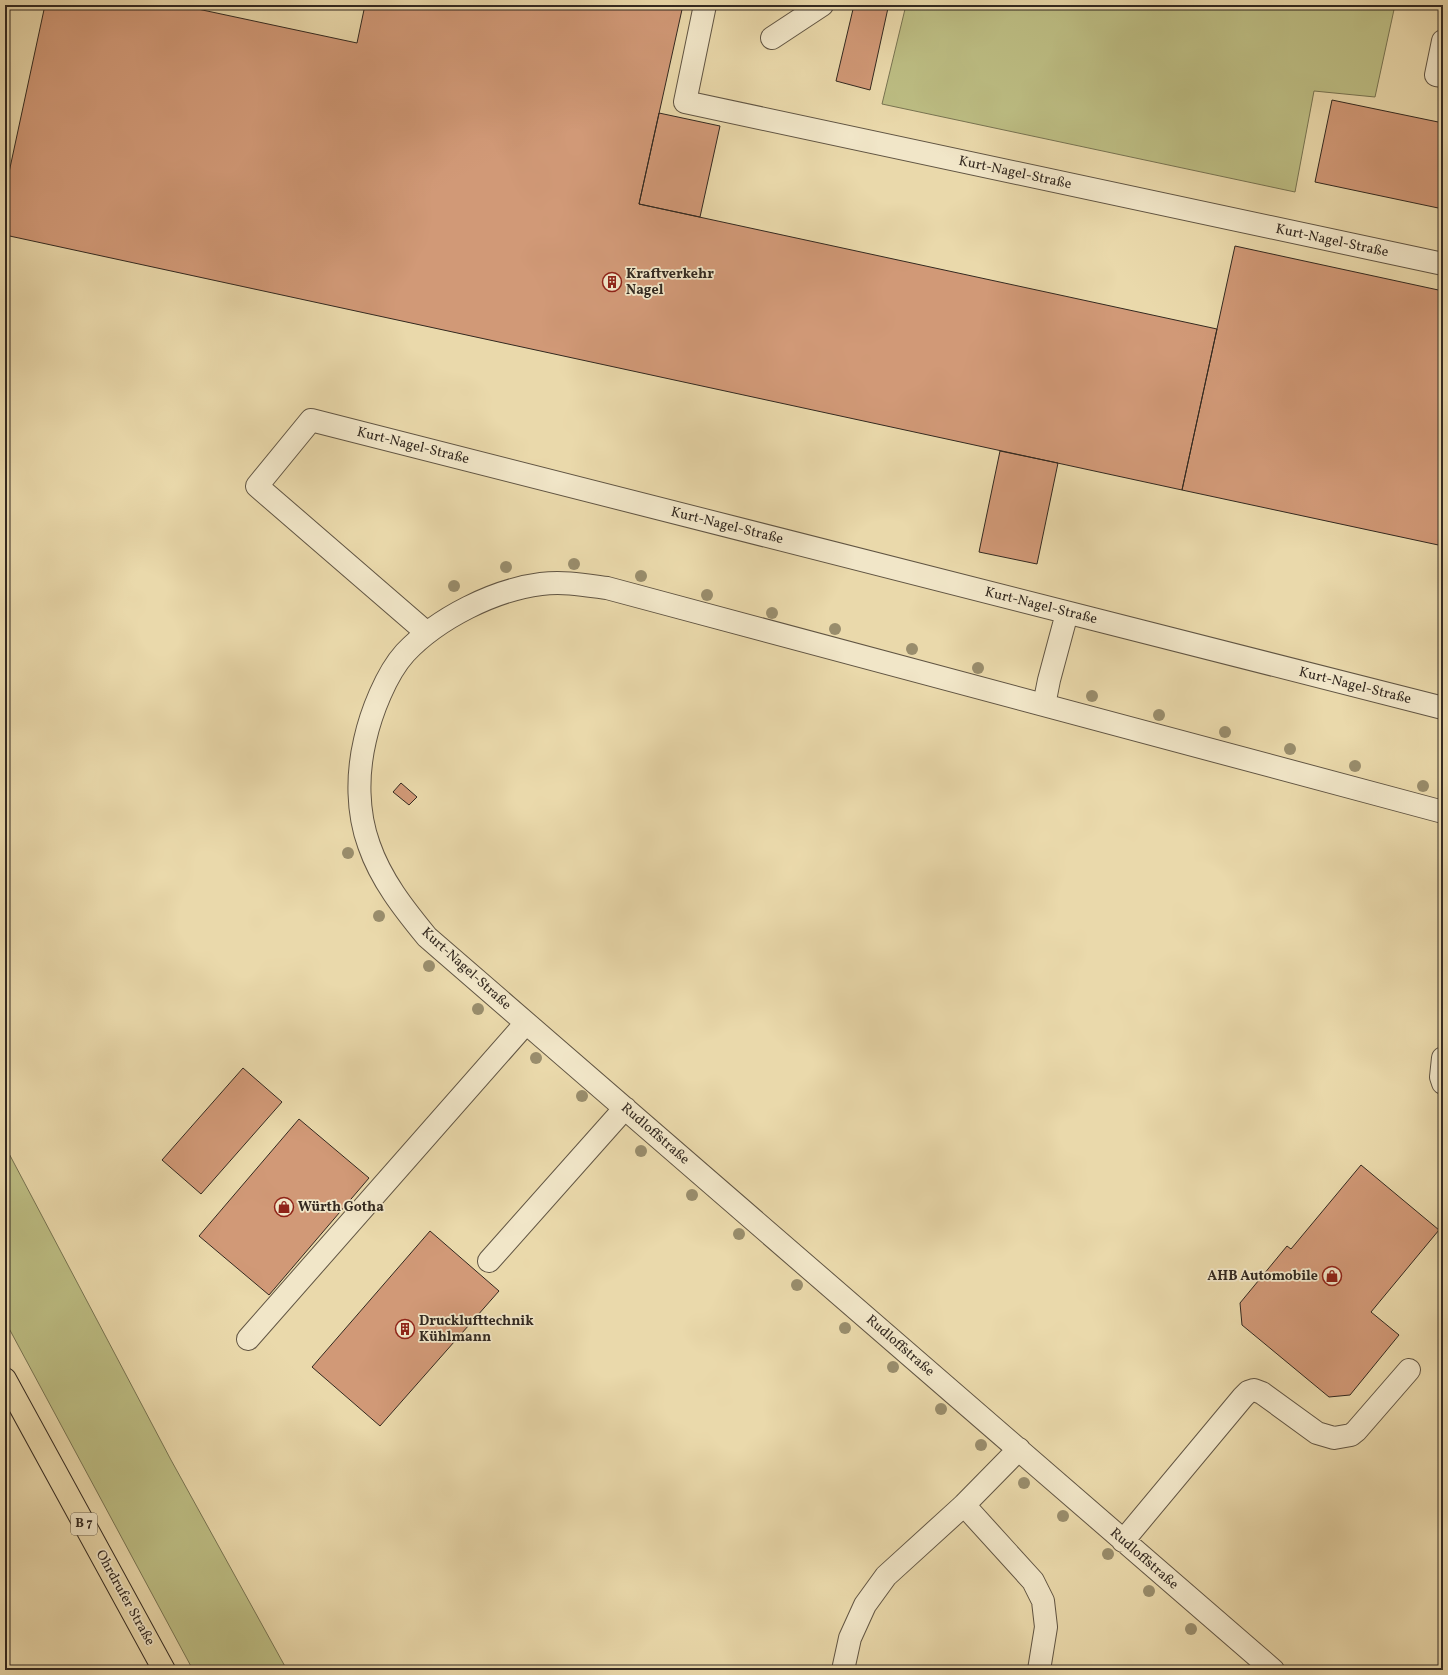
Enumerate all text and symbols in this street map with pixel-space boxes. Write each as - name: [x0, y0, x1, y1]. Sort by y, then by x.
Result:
- street label: Kurt-Nagel-Straße: [957, 152, 1074, 194]
- street label: Kurt-Nagel-Straße: [1274, 220, 1391, 262]
- place label: Kraftverkehr Nagel: [626, 265, 714, 300]
- building icon: Kraftverkehr Nagel: [601, 271, 623, 293]
- street label: Kurt-Nagel-Straße: [355, 423, 471, 469]
- street label: Kurt-Nagel-Straße: [669, 503, 785, 549]
- street label: Kurt-Nagel-Straße: [983, 583, 1099, 629]
- street label: Kurt-Nagel-Straße: [1297, 663, 1413, 709]
- street label: Kurt-Nagel-Straße: [417, 923, 515, 1015]
- street label: Rudloffstraße: [617, 1099, 694, 1169]
- shop icon: Würth Gotha: [273, 1196, 295, 1218]
- place label: Würth Gotha: [298, 1198, 384, 1217]
- shop icon: AHB Automobile: [1321, 1265, 1343, 1287]
- place label: AHB Automobile: [1207, 1267, 1318, 1286]
- street label: Rudloffstraße: [862, 1311, 939, 1381]
- place label: Drucklufttechnik Kühlmann: [419, 1312, 534, 1347]
- building icon: Drucklufttechnik Kühlmann: [394, 1318, 416, 1340]
- road number: B 7: [71, 1513, 97, 1535]
- street label: Rudloffstraße: [1106, 1524, 1183, 1594]
- street label: Ohrdrufer Straße: [91, 1547, 159, 1650]

